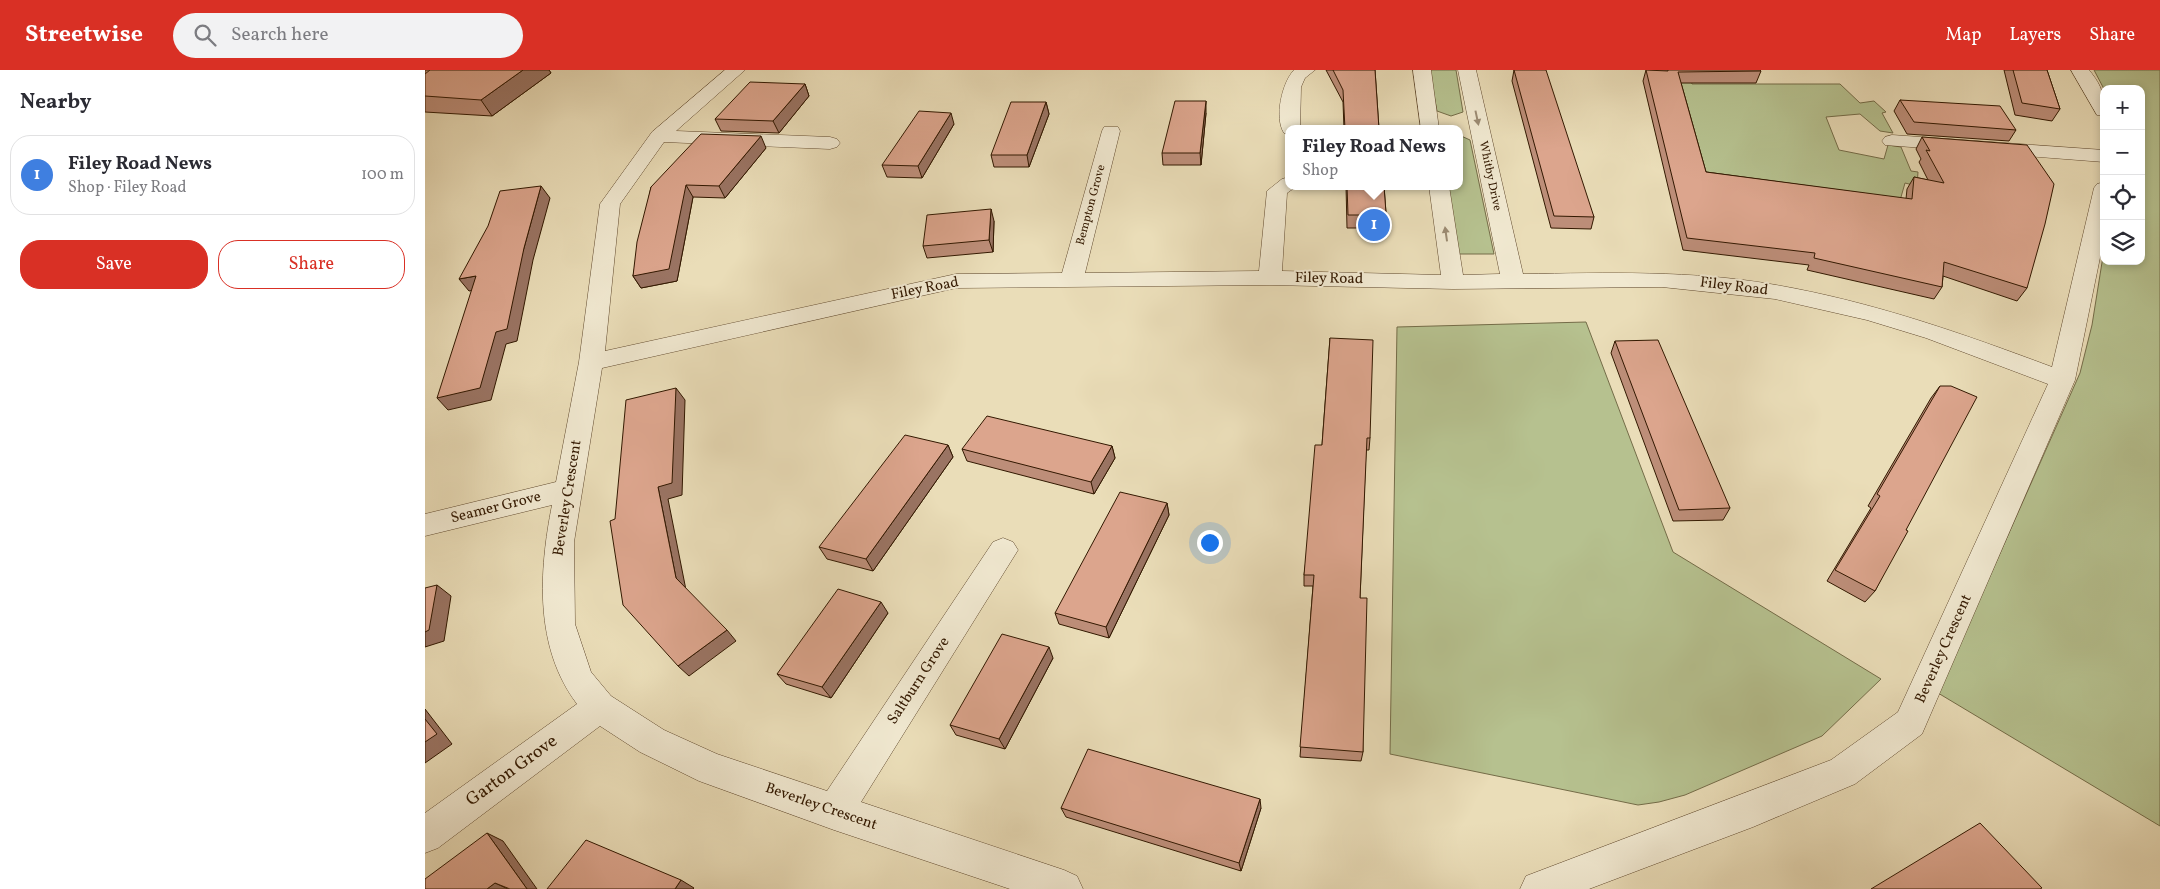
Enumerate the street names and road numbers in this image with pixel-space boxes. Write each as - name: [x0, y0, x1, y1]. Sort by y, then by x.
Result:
- street label: Whitby Drive: [1475, 140, 1505, 213]
- street label: Bempton Grove: [1073, 163, 1110, 247]
- street label: Filey Road: [1295, 268, 1363, 290]
- street label: Filey Road: [889, 272, 961, 306]
- street label: Filey Road: [1699, 272, 1769, 302]
- street label: Beverley Crescent: [548, 438, 588, 558]
- street label: Seamer Grove: [449, 487, 543, 529]
- street label: Beverley Crescent: [1911, 591, 1977, 707]
- street label: Saltburn Grove: [883, 633, 955, 729]
- street label: Garton Grove: [461, 729, 563, 813]
- street label: Beverley Crescent: [762, 778, 880, 836]

